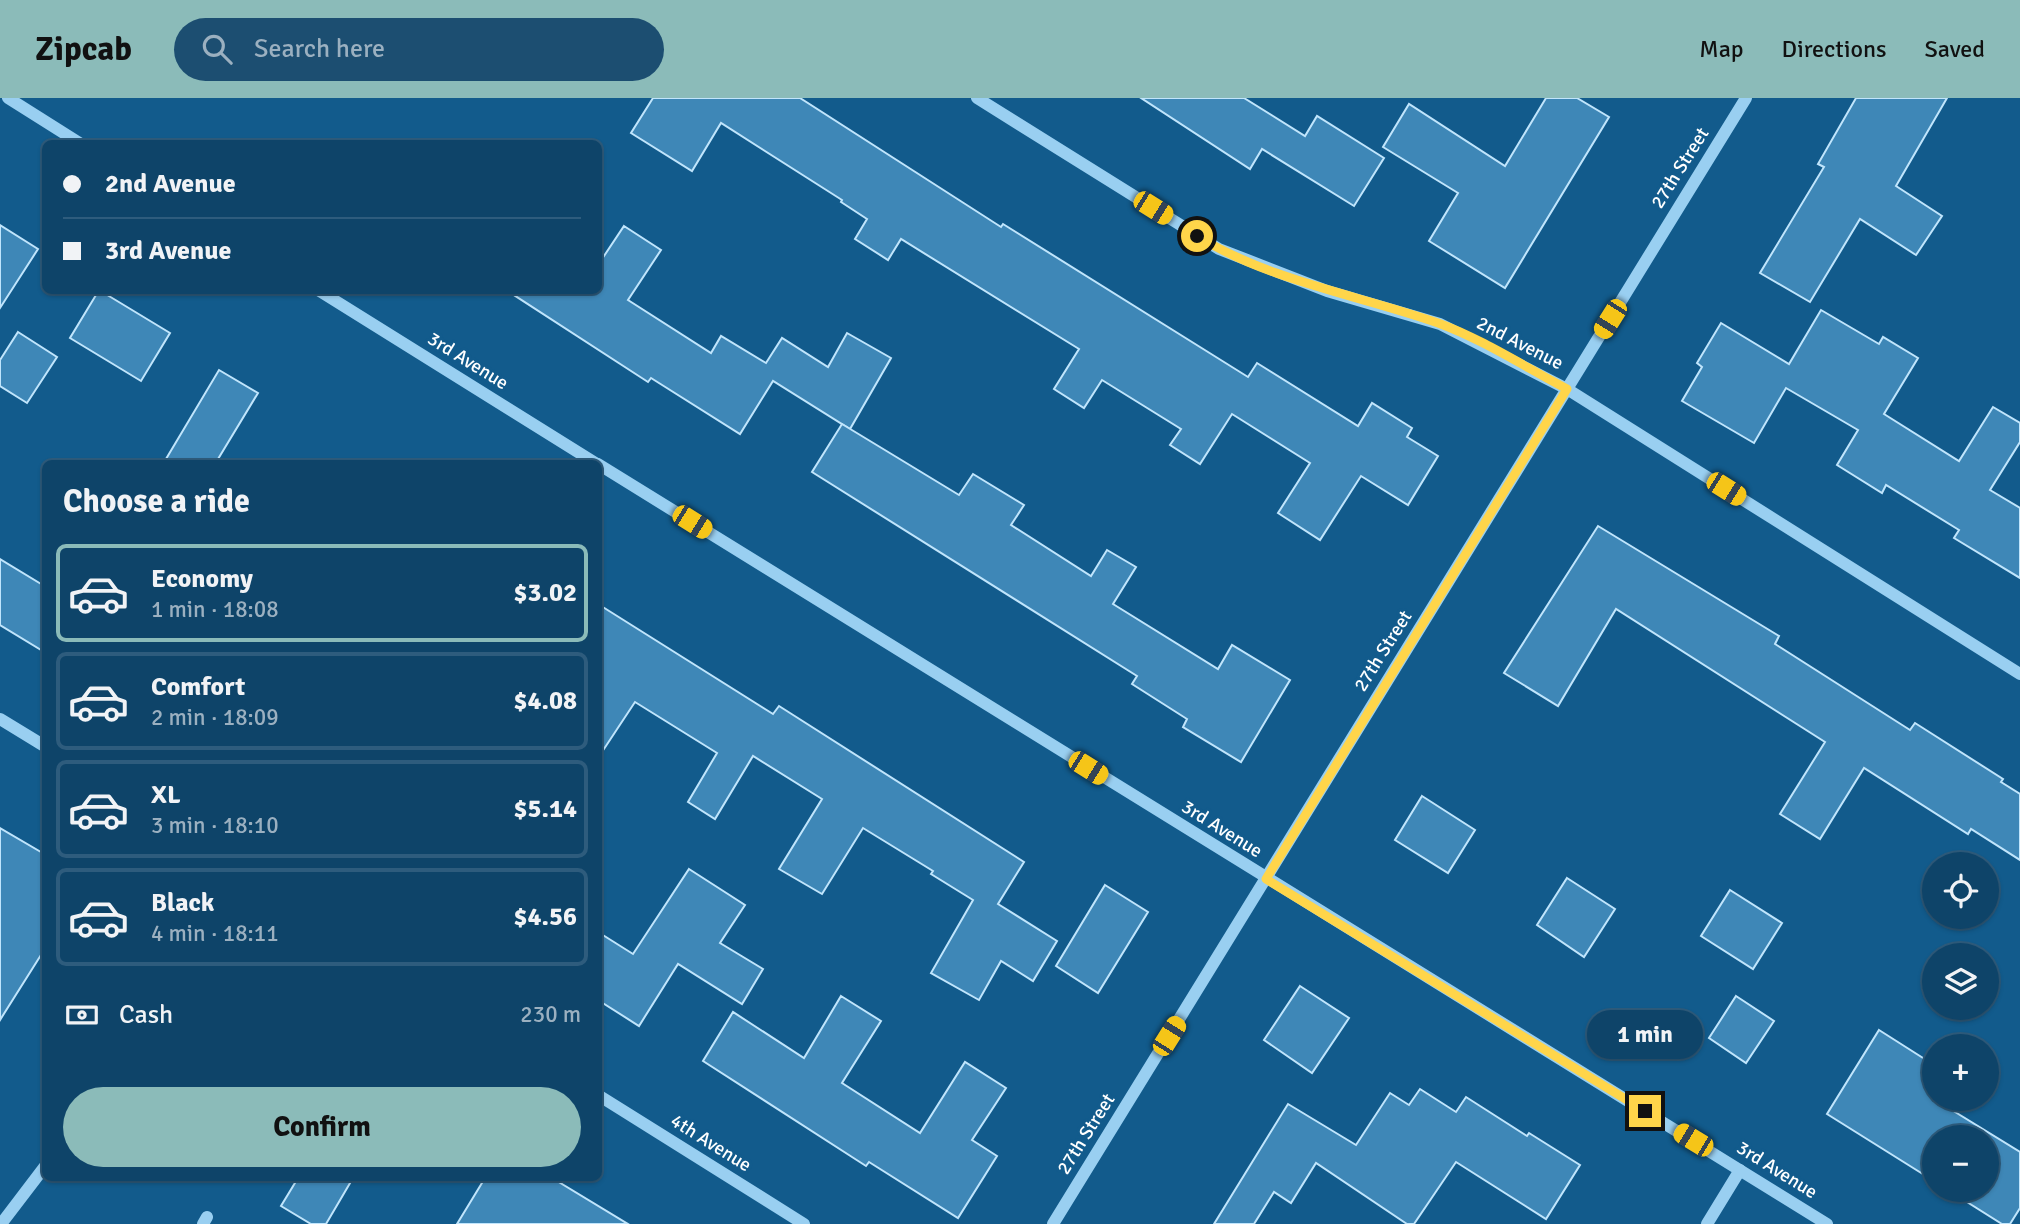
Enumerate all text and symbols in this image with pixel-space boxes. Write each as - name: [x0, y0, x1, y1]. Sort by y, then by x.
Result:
- search box: [174, 18, 664, 81]
- text: Zipcab: [35, 29, 132, 70]
- icon: search: [198, 30, 236, 68]
- text: Search here: [254, 33, 385, 65]
- text: Map: [1699, 34, 1744, 64]
- text: Directions: [1782, 34, 1887, 64]
- text: Saved: [1925, 34, 1985, 64]
- street label: 27th Street: [1646, 123, 1715, 213]
- text: 2nd Avenue: [105, 168, 236, 200]
- car: [1130, 188, 1177, 228]
- route start: [1181, 220, 1213, 252]
- text: 3rd Avenue: [105, 235, 231, 267]
- car: [1590, 296, 1631, 342]
- street label: 2nd Avenue: [1473, 311, 1567, 375]
- street label: 3rd Avenue: [423, 327, 513, 395]
- car: [1703, 469, 1750, 509]
- text: Choose a ride: [63, 482, 250, 521]
- car: [669, 502, 716, 542]
- icon: car: [67, 562, 130, 625]
- text: Economy: [151, 563, 253, 595]
- text: $3.02: [513, 577, 577, 609]
- text: 1 min · 18:08: [151, 595, 279, 624]
- street label: 27th Street: [1349, 606, 1418, 696]
- icon: car: [67, 670, 130, 733]
- text: Comfort: [151, 671, 245, 703]
- text: $4.08: [513, 685, 577, 717]
- text: 2 min · 18:09: [151, 703, 279, 732]
- car: [1065, 748, 1112, 788]
- icon: car: [67, 778, 130, 841]
- text: XL: [151, 779, 181, 811]
- text: $5.14: [513, 793, 577, 825]
- street label: 3rd Avenue: [1177, 795, 1267, 863]
- text: 3 min · 18:10: [151, 811, 279, 840]
- map controls: [1922, 852, 1999, 1202]
- button: locate: [1922, 852, 1999, 929]
- icon: car: [67, 886, 130, 949]
- text: Black: [151, 887, 214, 919]
- text: $4.56: [513, 901, 577, 933]
- text: 4 min · 18:11: [151, 919, 279, 948]
- button: layers: [1922, 943, 1999, 1020]
- icon: cash: [63, 996, 101, 1034]
- text: Cash: [119, 999, 173, 1031]
- text: 230 m: [520, 1000, 581, 1029]
- callout: 1 min: [1587, 1010, 1703, 1058]
- car: [1149, 1013, 1190, 1059]
- text: 1 min: [1617, 1020, 1673, 1049]
- button: +: [1922, 1034, 1999, 1111]
- button: Confirm: [63, 1087, 581, 1167]
- street label: 27th Street: [1052, 1089, 1121, 1179]
- route end: [1629, 1095, 1661, 1127]
- street label: 4th Avenue: [666, 1109, 756, 1177]
- car: [1670, 1120, 1717, 1160]
- button: −: [1922, 1125, 1999, 1202]
- street label: 3rd Avenue: [1732, 1136, 1822, 1204]

